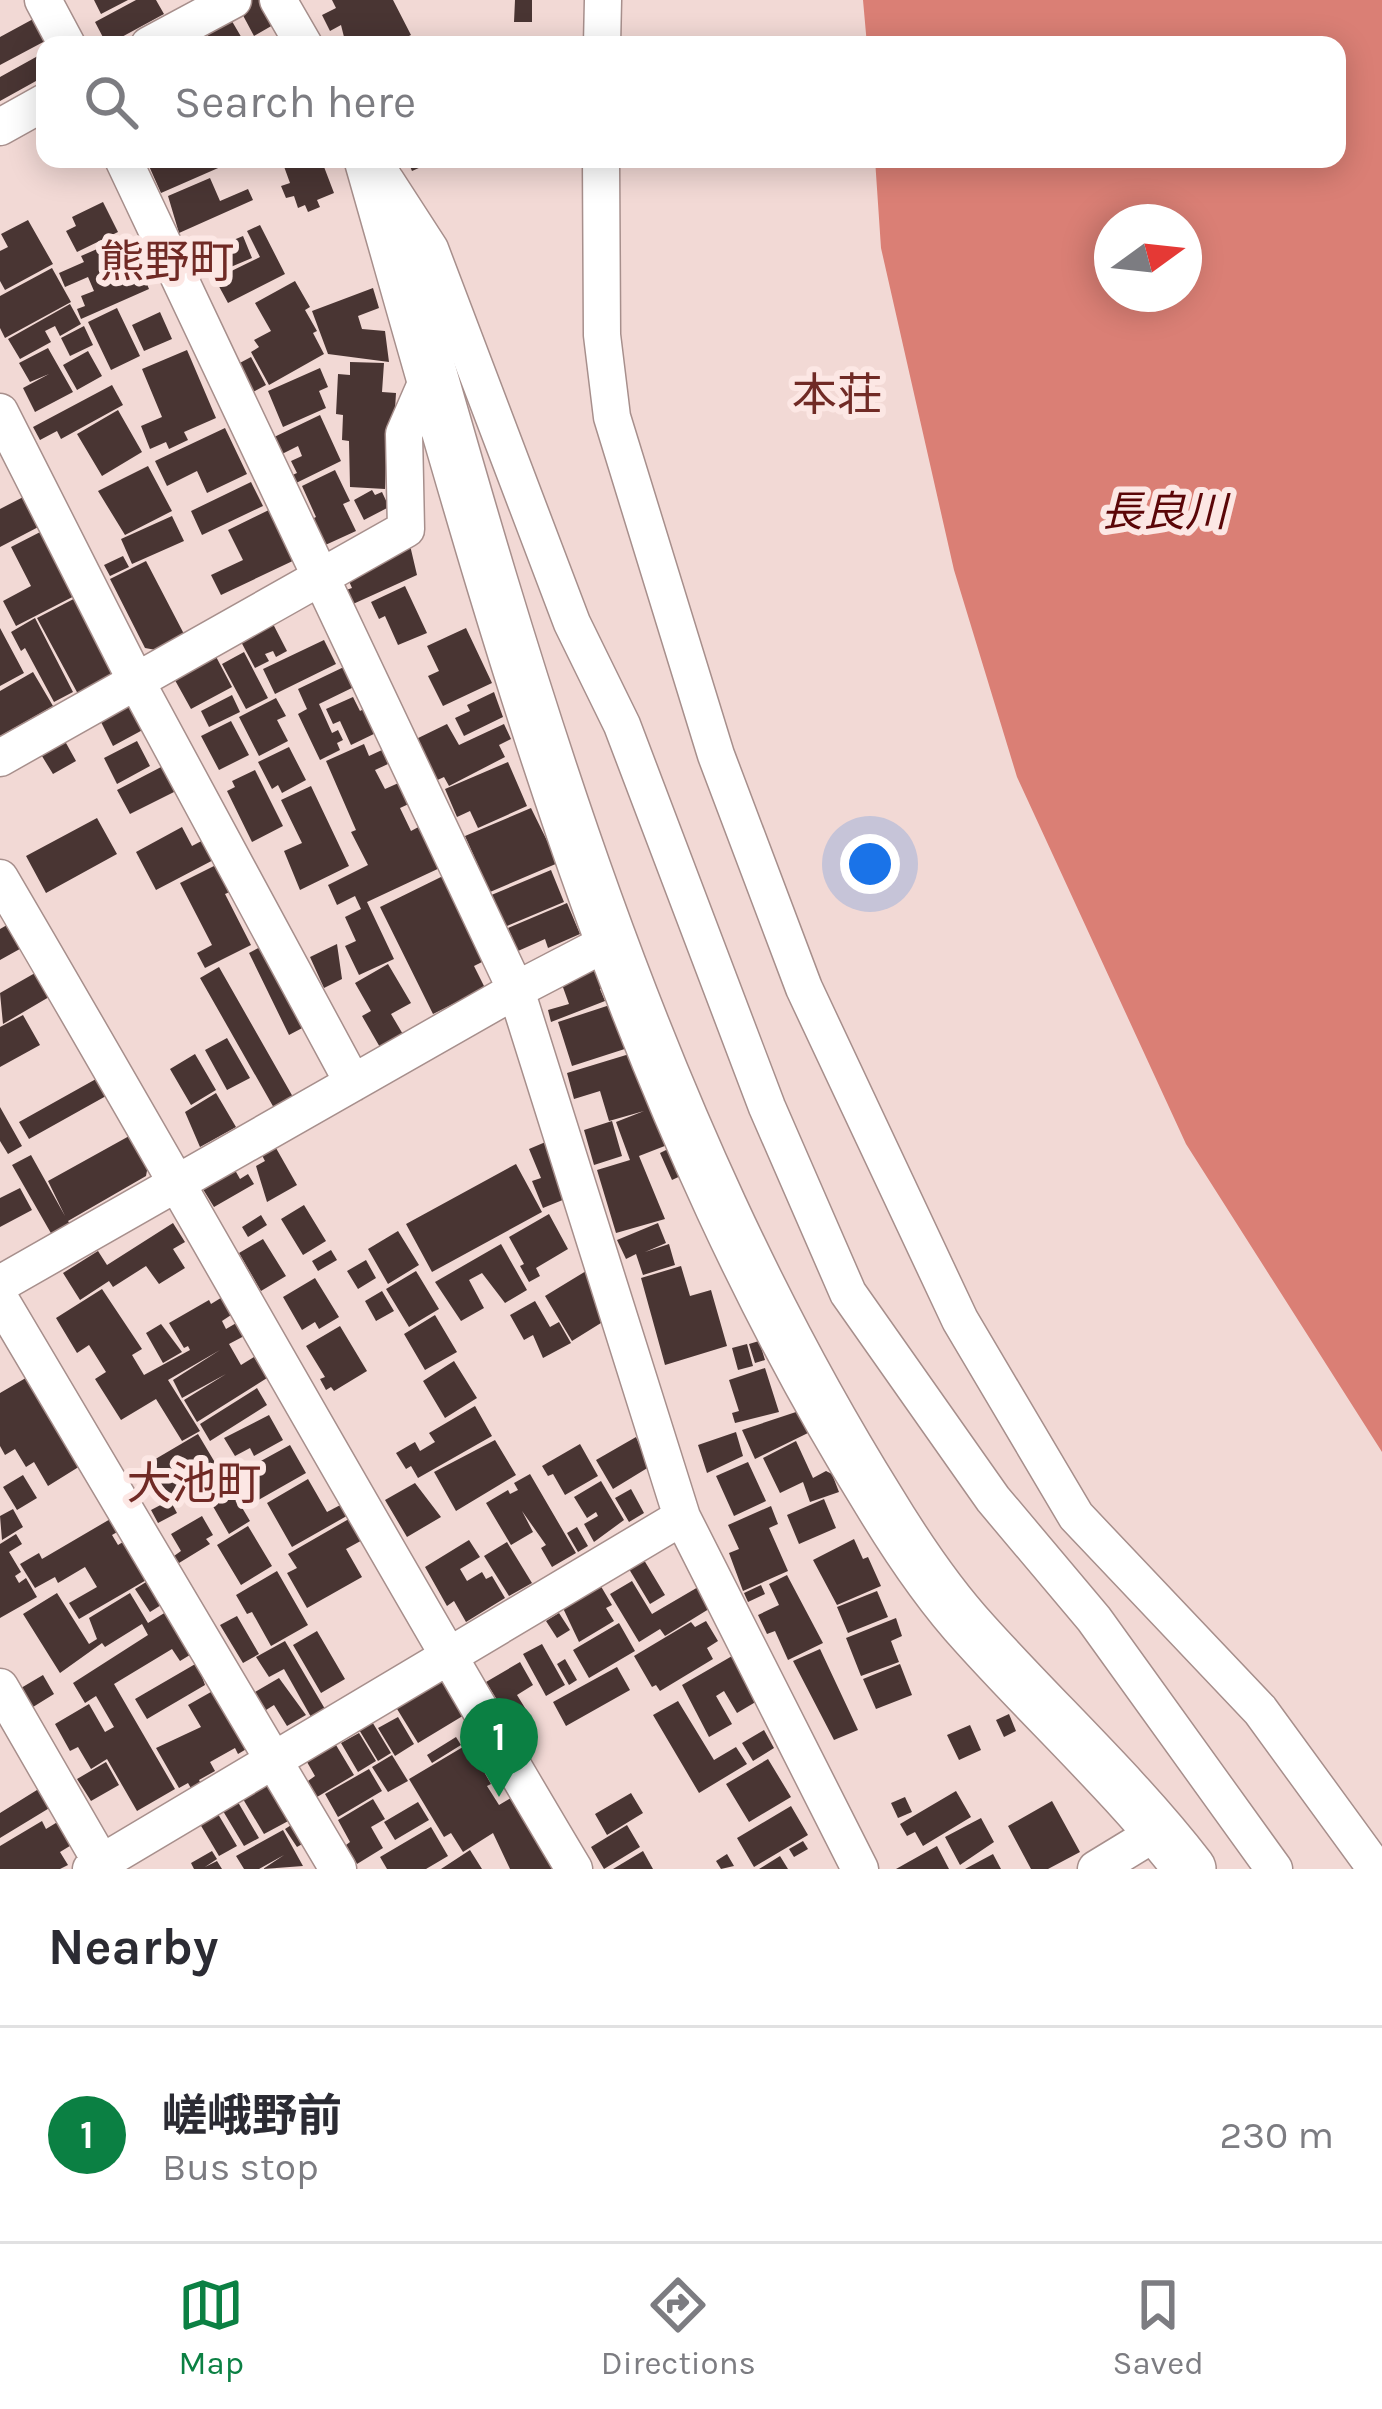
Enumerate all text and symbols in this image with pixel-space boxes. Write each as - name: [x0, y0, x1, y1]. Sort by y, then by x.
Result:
- search box: [36, 36, 1346, 168]
- icon: search: [78, 69, 144, 135]
- text: Search here: [174, 76, 416, 128]
- north arrow: [1094, 204, 1202, 312]
- district label: 熊野町: [99, 236, 235, 288]
- district label: 本荘: [792, 369, 882, 421]
- water label: 長良川: [1101, 487, 1231, 537]
- your location: [840, 834, 900, 894]
- district label: 大池町: [126, 1458, 262, 1510]
- pin: 1: [460, 1698, 538, 1797]
- text: Nearby: [48, 1917, 218, 1977]
- text: 嵯峨野前: [162, 2090, 342, 2142]
- text: 1: [80, 2112, 94, 2158]
- text: 230 m: [1219, 2112, 1334, 2158]
- text: Bus stop: [162, 2144, 319, 2190]
- tab: Map: [178, 2272, 244, 2382]
- tab: Directions: [601, 2272, 756, 2382]
- tab: Saved: [1113, 2272, 1204, 2382]

